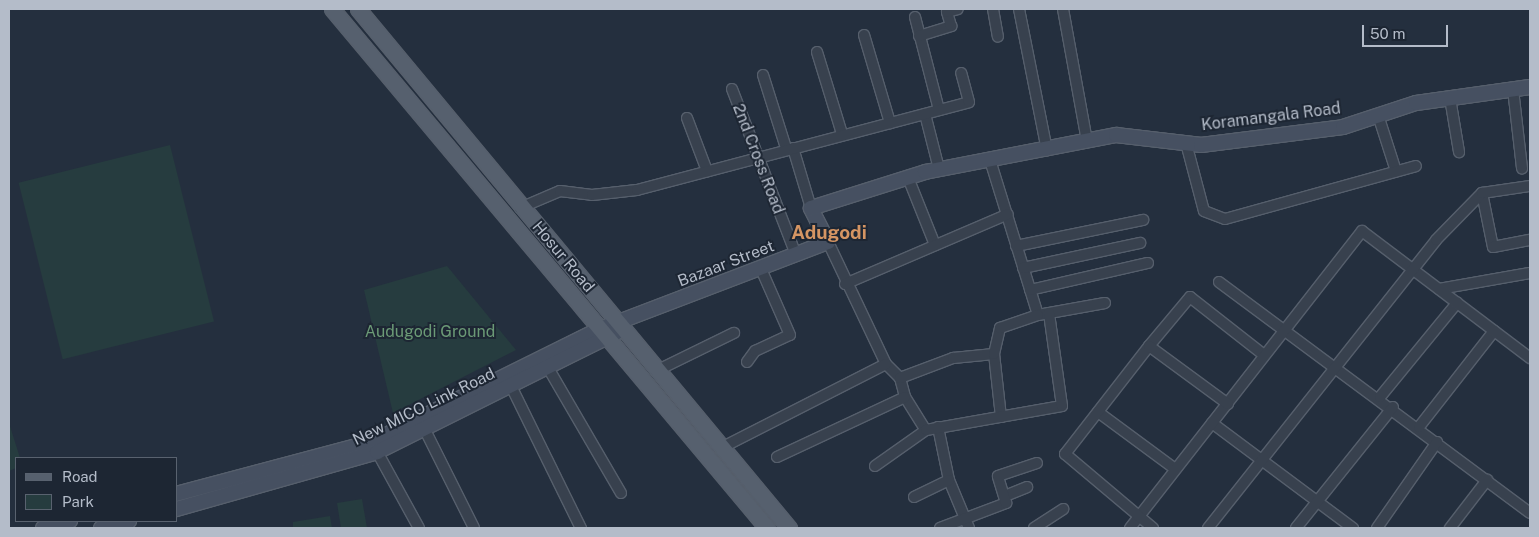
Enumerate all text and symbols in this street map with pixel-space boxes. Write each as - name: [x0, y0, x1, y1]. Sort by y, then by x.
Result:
- scale bar: [1364, 15, 1450, 47]
- text: 50 m: [1370, 25, 1405, 42]
- street label: Koramangala Road: [1200, 99, 1342, 135]
- street label: 2nd Cross Road: [728, 101, 788, 217]
- street label: Hosur Road: [528, 218, 598, 296]
- district label: Adugodi: [791, 222, 867, 244]
- street label: Bazaar Street: [675, 237, 777, 291]
- park label: Audugodi Ground: [365, 322, 495, 342]
- street label: New MICO Link Road: [350, 364, 498, 450]
- legend: [15, 457, 178, 522]
- text: Road: [62, 468, 98, 485]
- text: Park: [62, 493, 94, 510]

